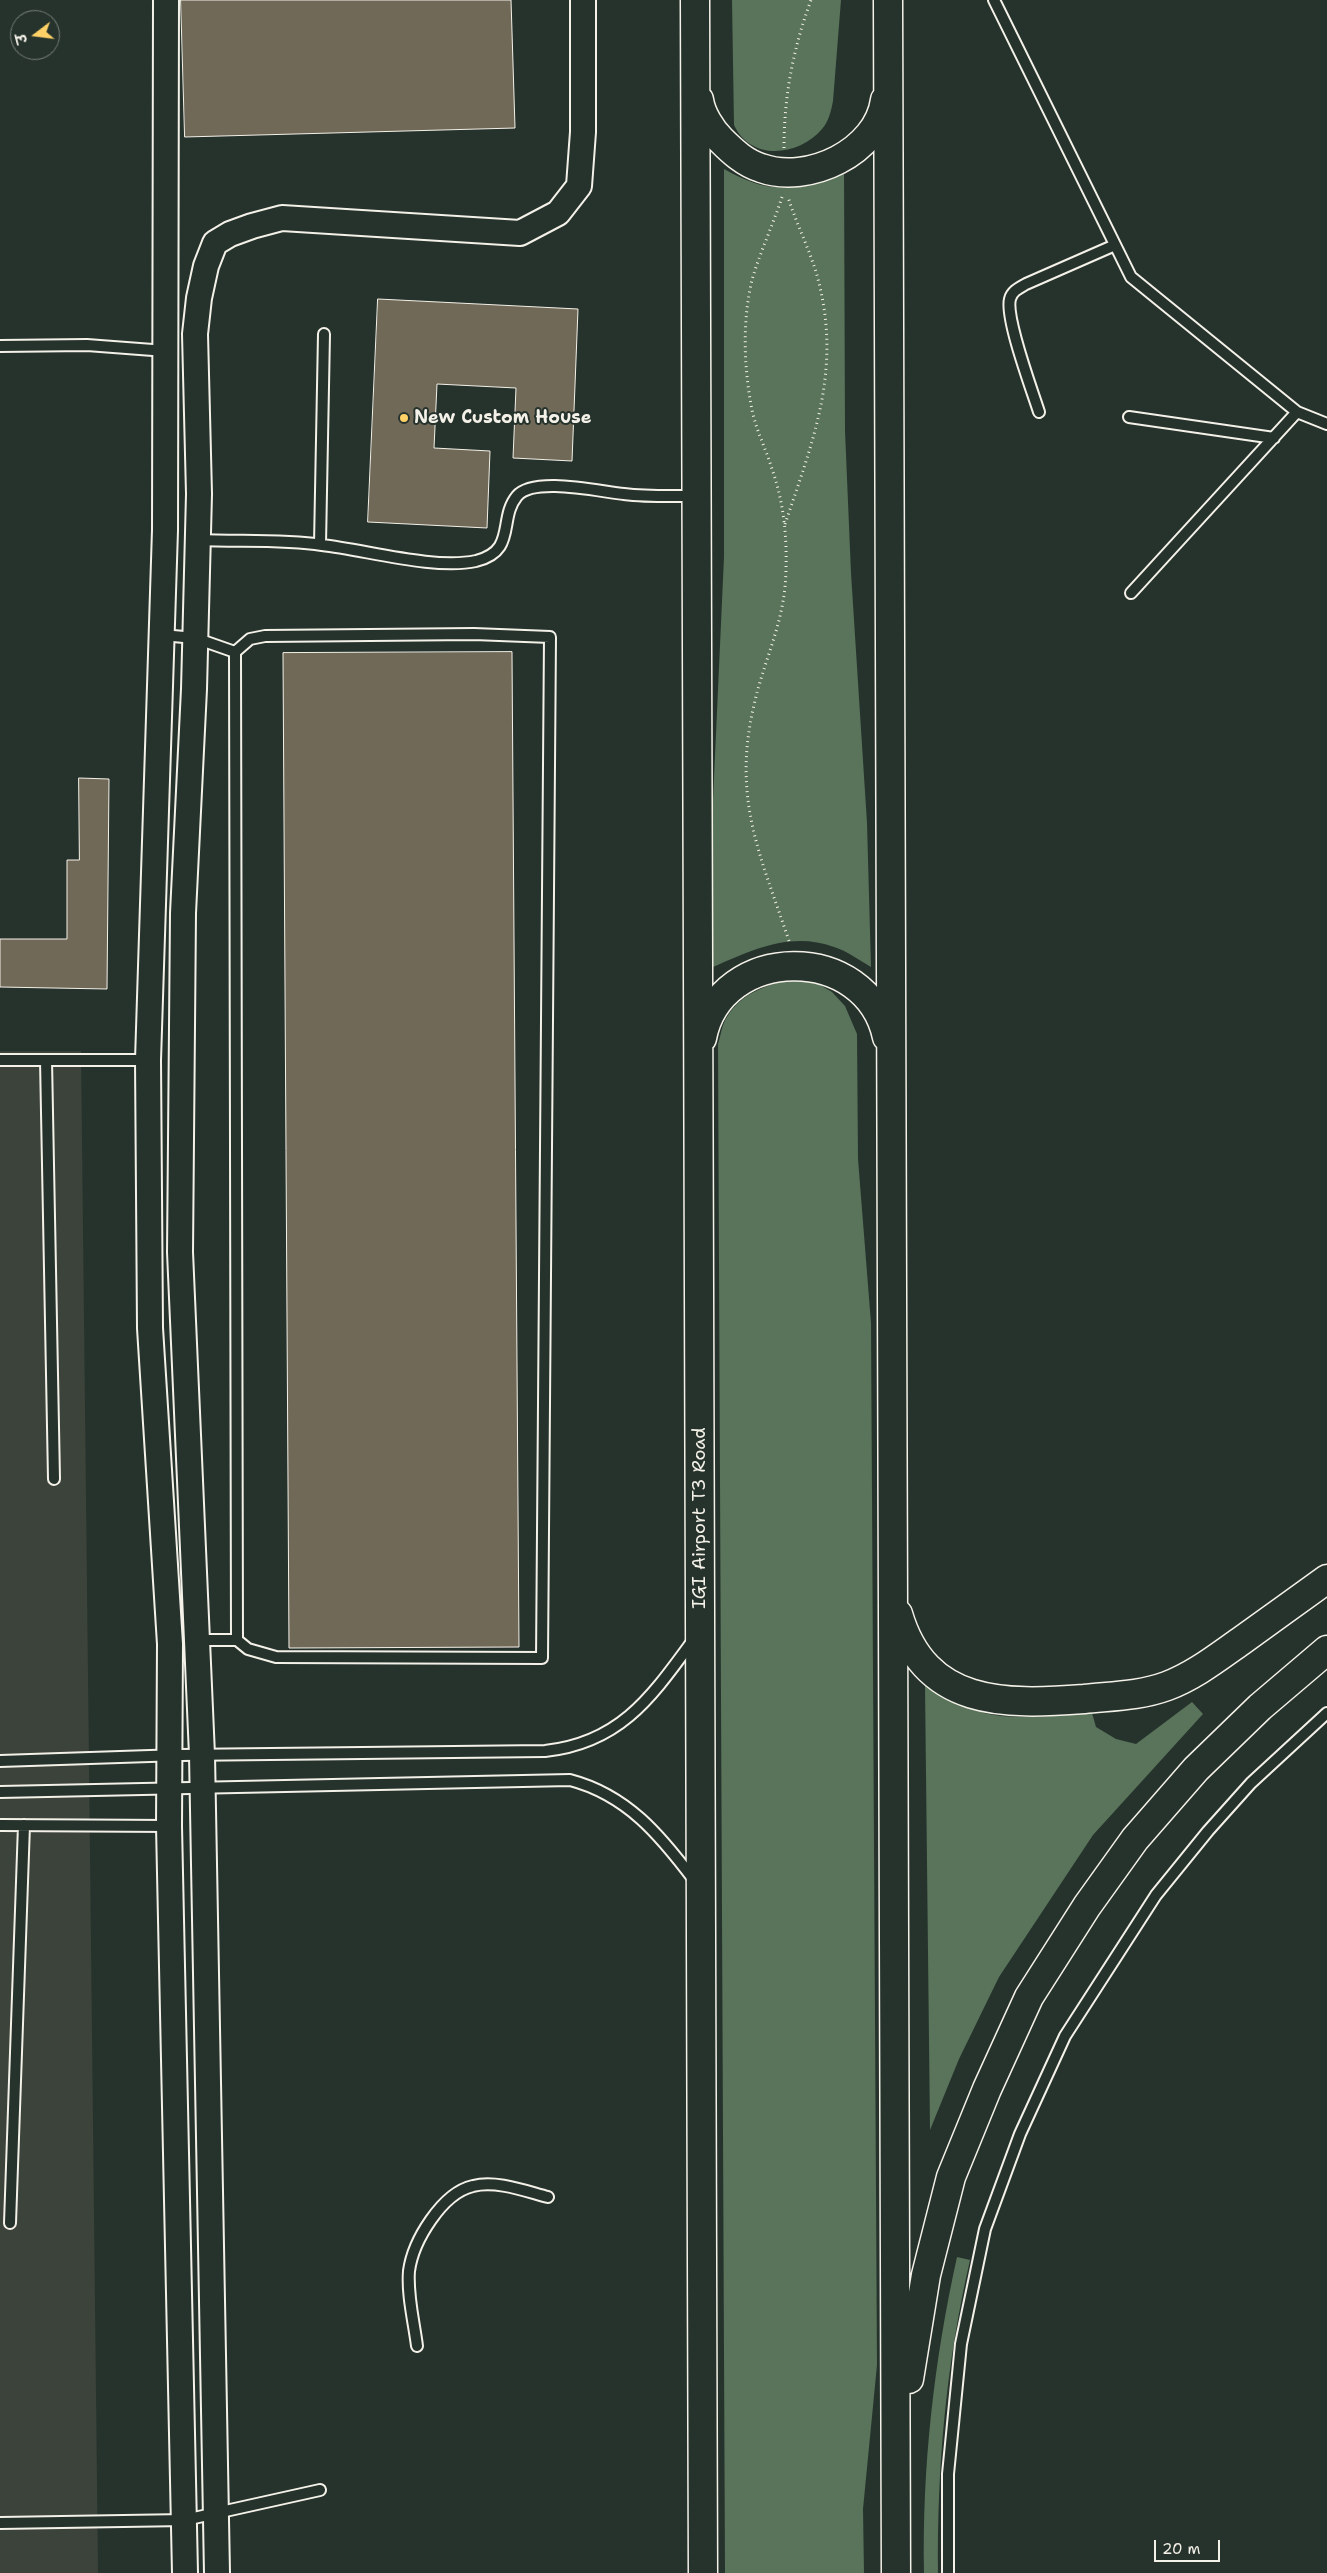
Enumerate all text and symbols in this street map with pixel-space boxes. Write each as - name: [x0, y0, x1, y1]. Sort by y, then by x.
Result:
- north arrow: [10, 10, 60, 60]
- text: उ: [12, 32, 31, 45]
- place label: New Custom House: [414, 407, 592, 429]
- marker: New Custom House: [398, 412, 410, 424]
- street label: IGI Airport T3 Road: [689, 1427, 711, 1609]
- scale bar: [1157, 2530, 1223, 2562]
- text: 20 m: [1162, 2539, 1201, 2559]

